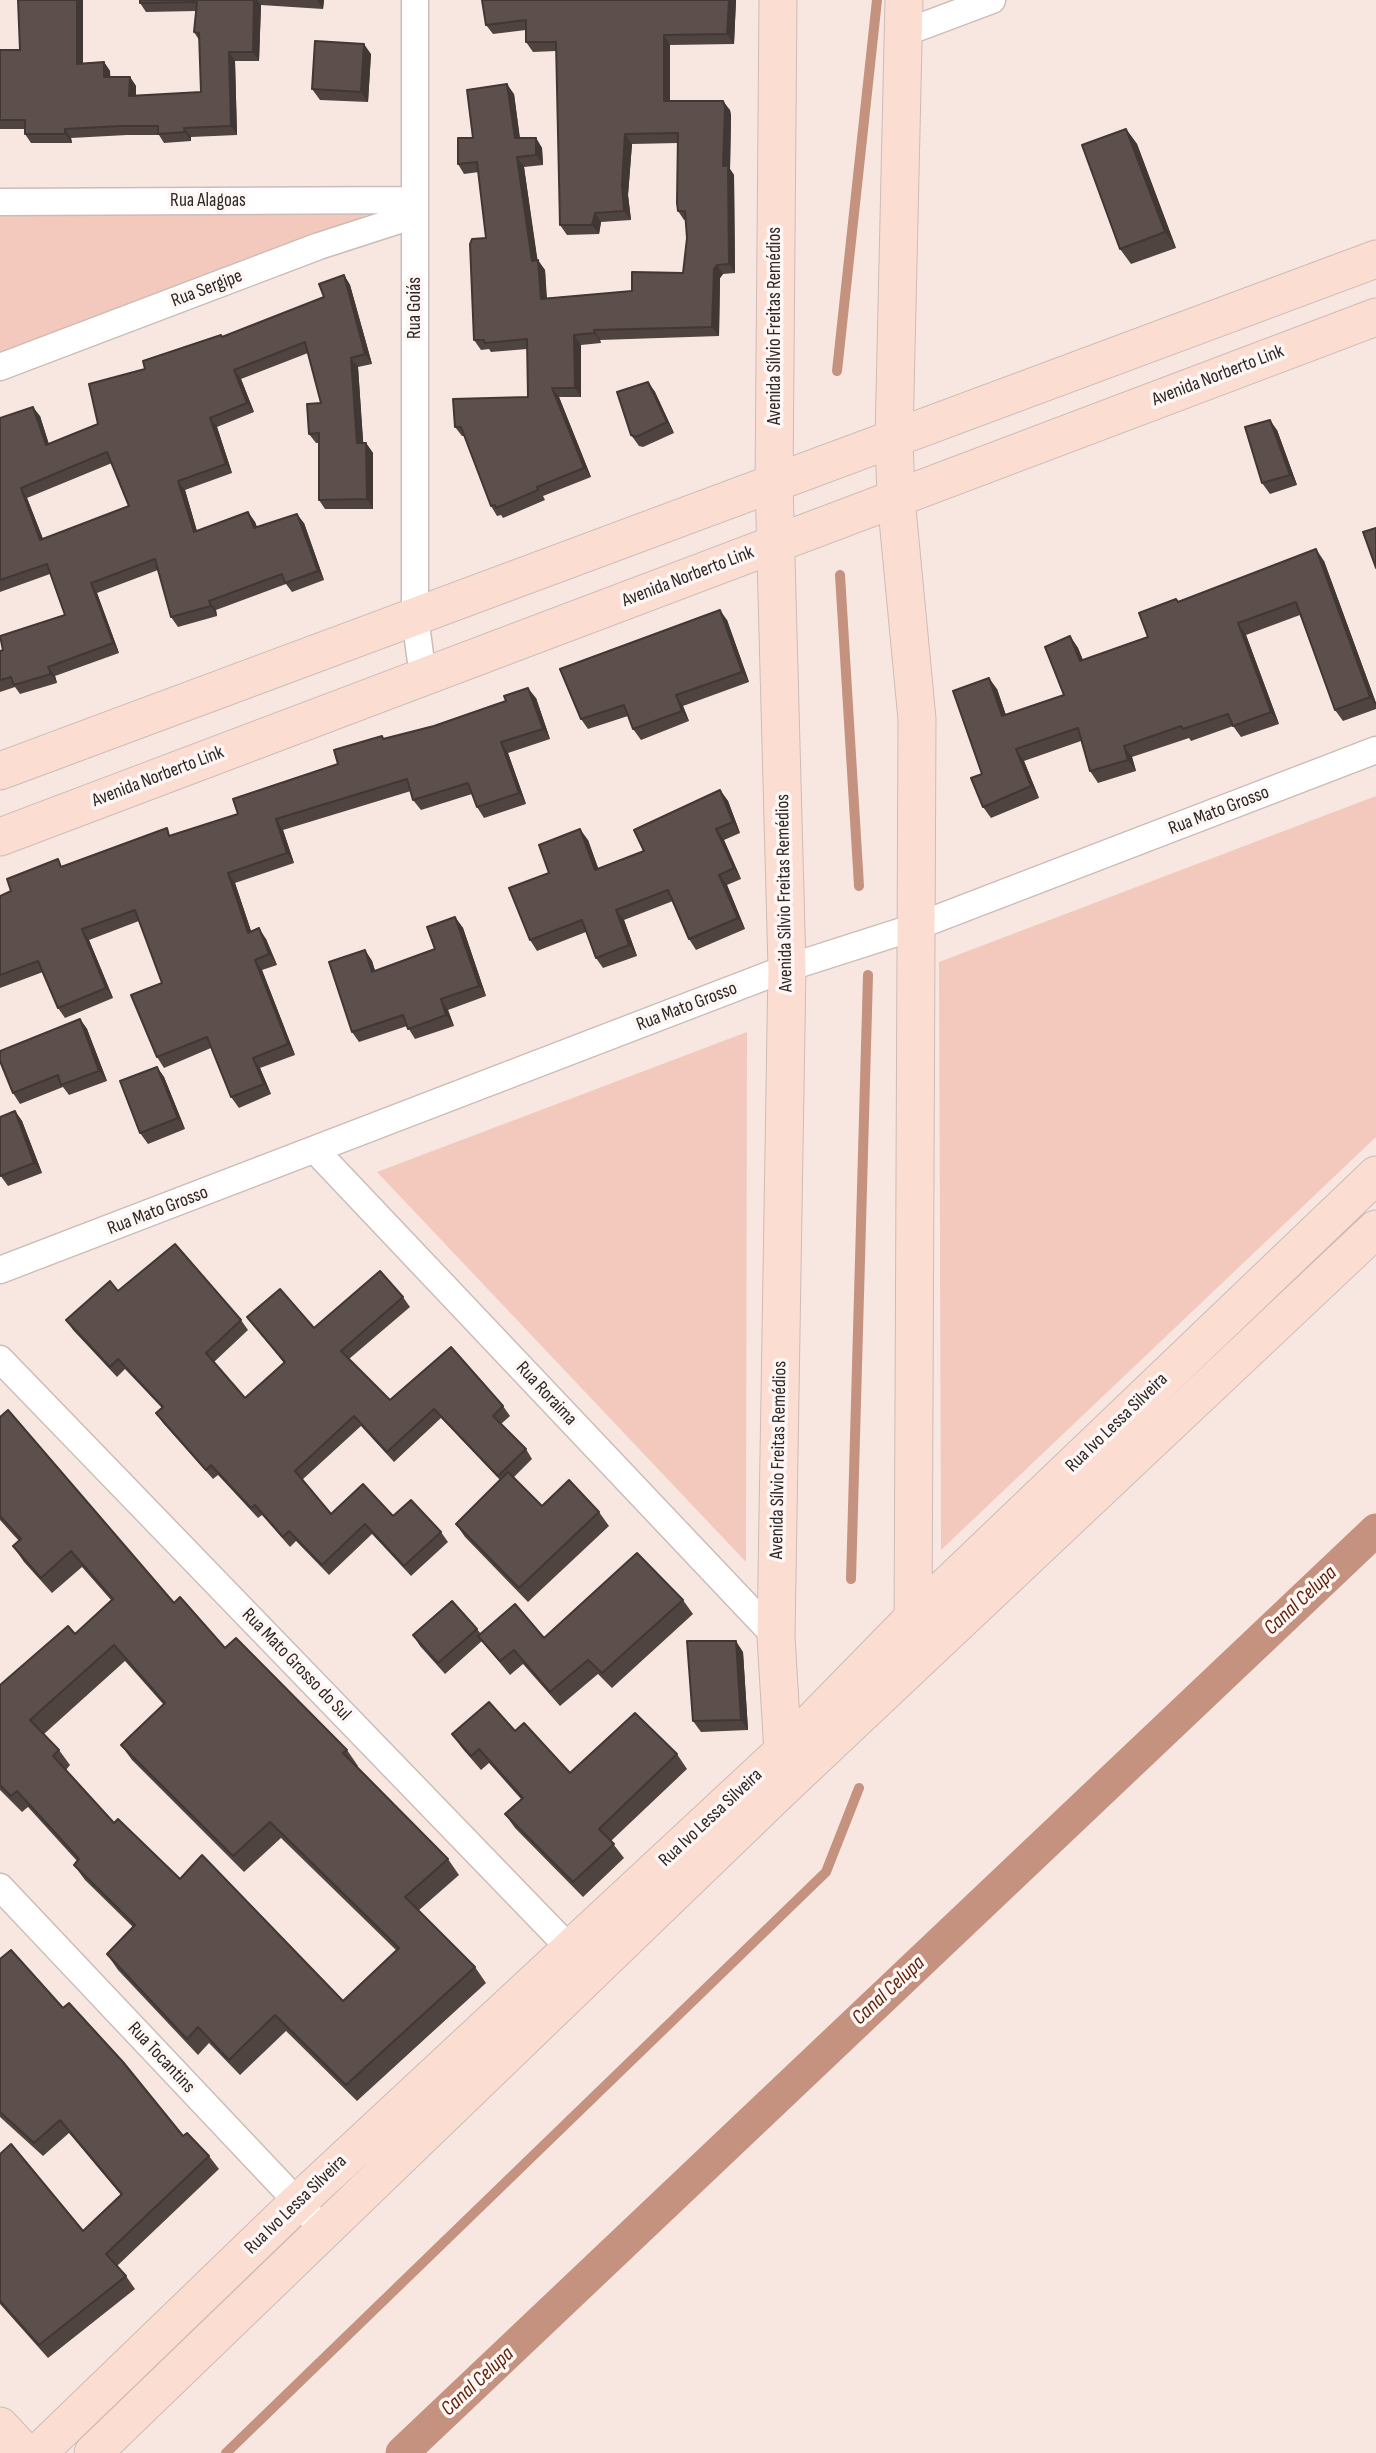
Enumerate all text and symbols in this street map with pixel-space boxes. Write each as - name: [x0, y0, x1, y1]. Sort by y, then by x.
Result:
- street label: Rua Alagoas: [170, 190, 246, 212]
- street label: Avenida Sílvio Freitas Remédios: [764, 227, 786, 425]
- street label: Rua Sergipe: [168, 265, 246, 313]
- street label: Rua Goiás: [404, 277, 426, 339]
- street label: Avenida Norberto Link: [1149, 340, 1287, 412]
- street label: Avenida Norberto Link: [619, 541, 757, 613]
- street label: Avenida Norberto Link: [89, 741, 227, 813]
- street label: Rua Mato Grosso: [1165, 781, 1273, 841]
- street label: Avenida Sílvio Freitas Remédios: [772, 794, 798, 992]
- street label: Rua Mato Grosso: [633, 977, 741, 1037]
- street label: Rua Mato Grosso: [104, 1181, 212, 1241]
- street label: Rua Roraima: [511, 1357, 581, 1431]
- street label: Avenida Sílvio Freitas Remédios: [766, 1361, 792, 1559]
- street label: Rua Ivo Lessa Silveira: [1061, 1369, 1173, 1477]
- water label: Canal Celupa: [1259, 1561, 1343, 1641]
- street label: Rua Mato Grosso do Sul: [237, 1604, 355, 1726]
- street label: Rua Ivo Lessa Silveira: [655, 1764, 767, 1872]
- water label: Canal Celupa: [847, 1951, 931, 2031]
- street label: Rua Tocantins: [122, 2018, 200, 2098]
- street label: Rua Ivo Lessa Silveira: [240, 2151, 352, 2259]
- water label: Canal Celupa: [436, 2342, 520, 2422]

